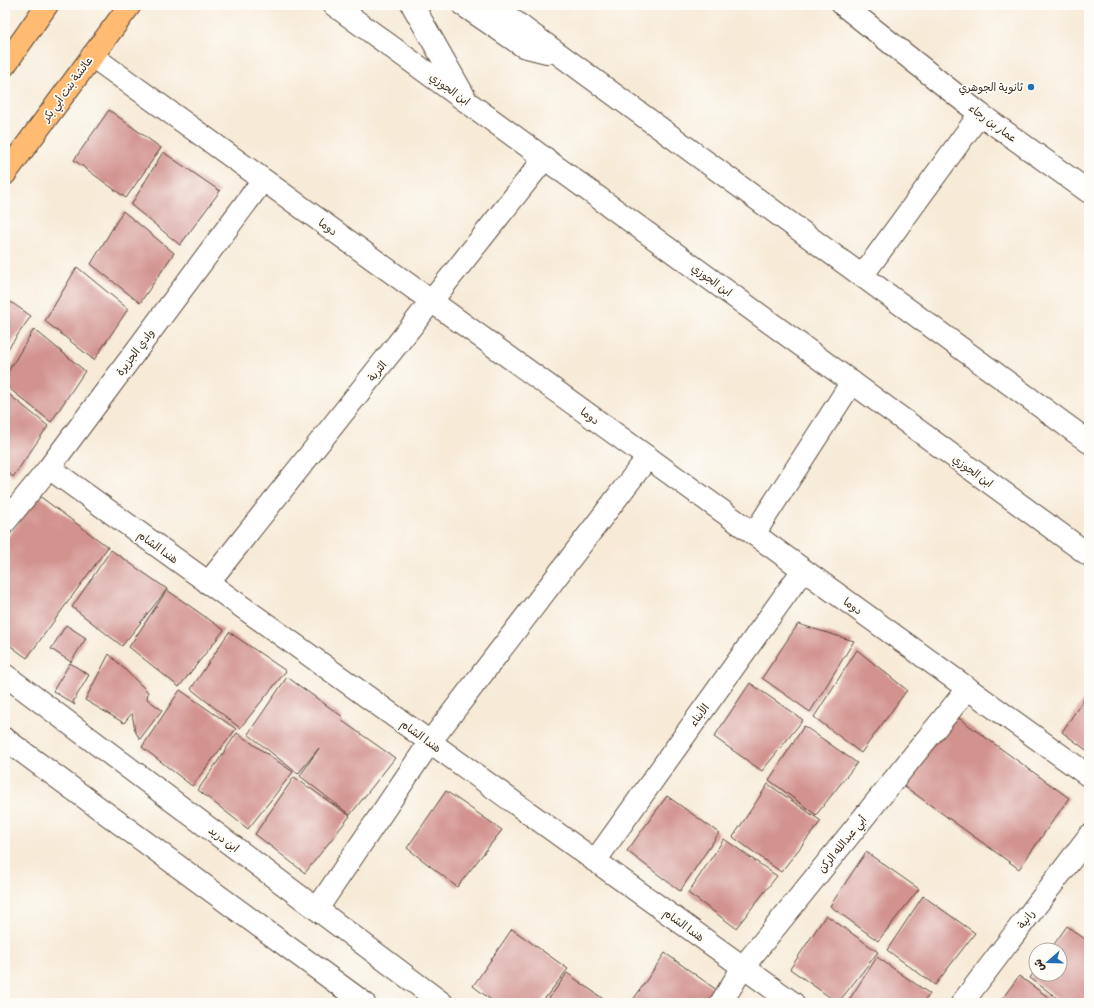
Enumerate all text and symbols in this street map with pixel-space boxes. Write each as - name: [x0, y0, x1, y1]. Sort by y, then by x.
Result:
- street label: عائشة بنت أبي بكر: [39, 54, 99, 127]
- street label: ابن الجوزي: [426, 71, 472, 110]
- place label: ثانوية الجوهري: [959, 82, 1024, 96]
- marker: ثانوية الجوهري: [1026, 82, 1036, 92]
- street label: عمار بن رجاء: [965, 102, 1019, 146]
- street label: دوما: [315, 217, 339, 239]
- street label: ابن الجوزي: [688, 262, 734, 301]
- street label: وادي الجزيرة: [114, 327, 159, 379]
- street label: الثربة: [366, 359, 390, 385]
- street label: دوما: [577, 406, 601, 428]
- street label: ابن الجوزي: [949, 453, 995, 492]
- street label: هندا الشام: [134, 529, 180, 568]
- street label: دوما: [840, 596, 864, 618]
- street label: الأبناء: [686, 701, 713, 730]
- street label: هندا الشام: [397, 718, 443, 757]
- street label: أبي عبدالله الركن: [815, 813, 873, 878]
- street label: ابن دريد: [205, 825, 241, 856]
- street label: هندا الشام: [660, 907, 706, 946]
- street label: رانية: [1016, 908, 1038, 932]
- north arrow: [1028, 942, 1068, 982]
- text: ش: [1033, 957, 1048, 972]

